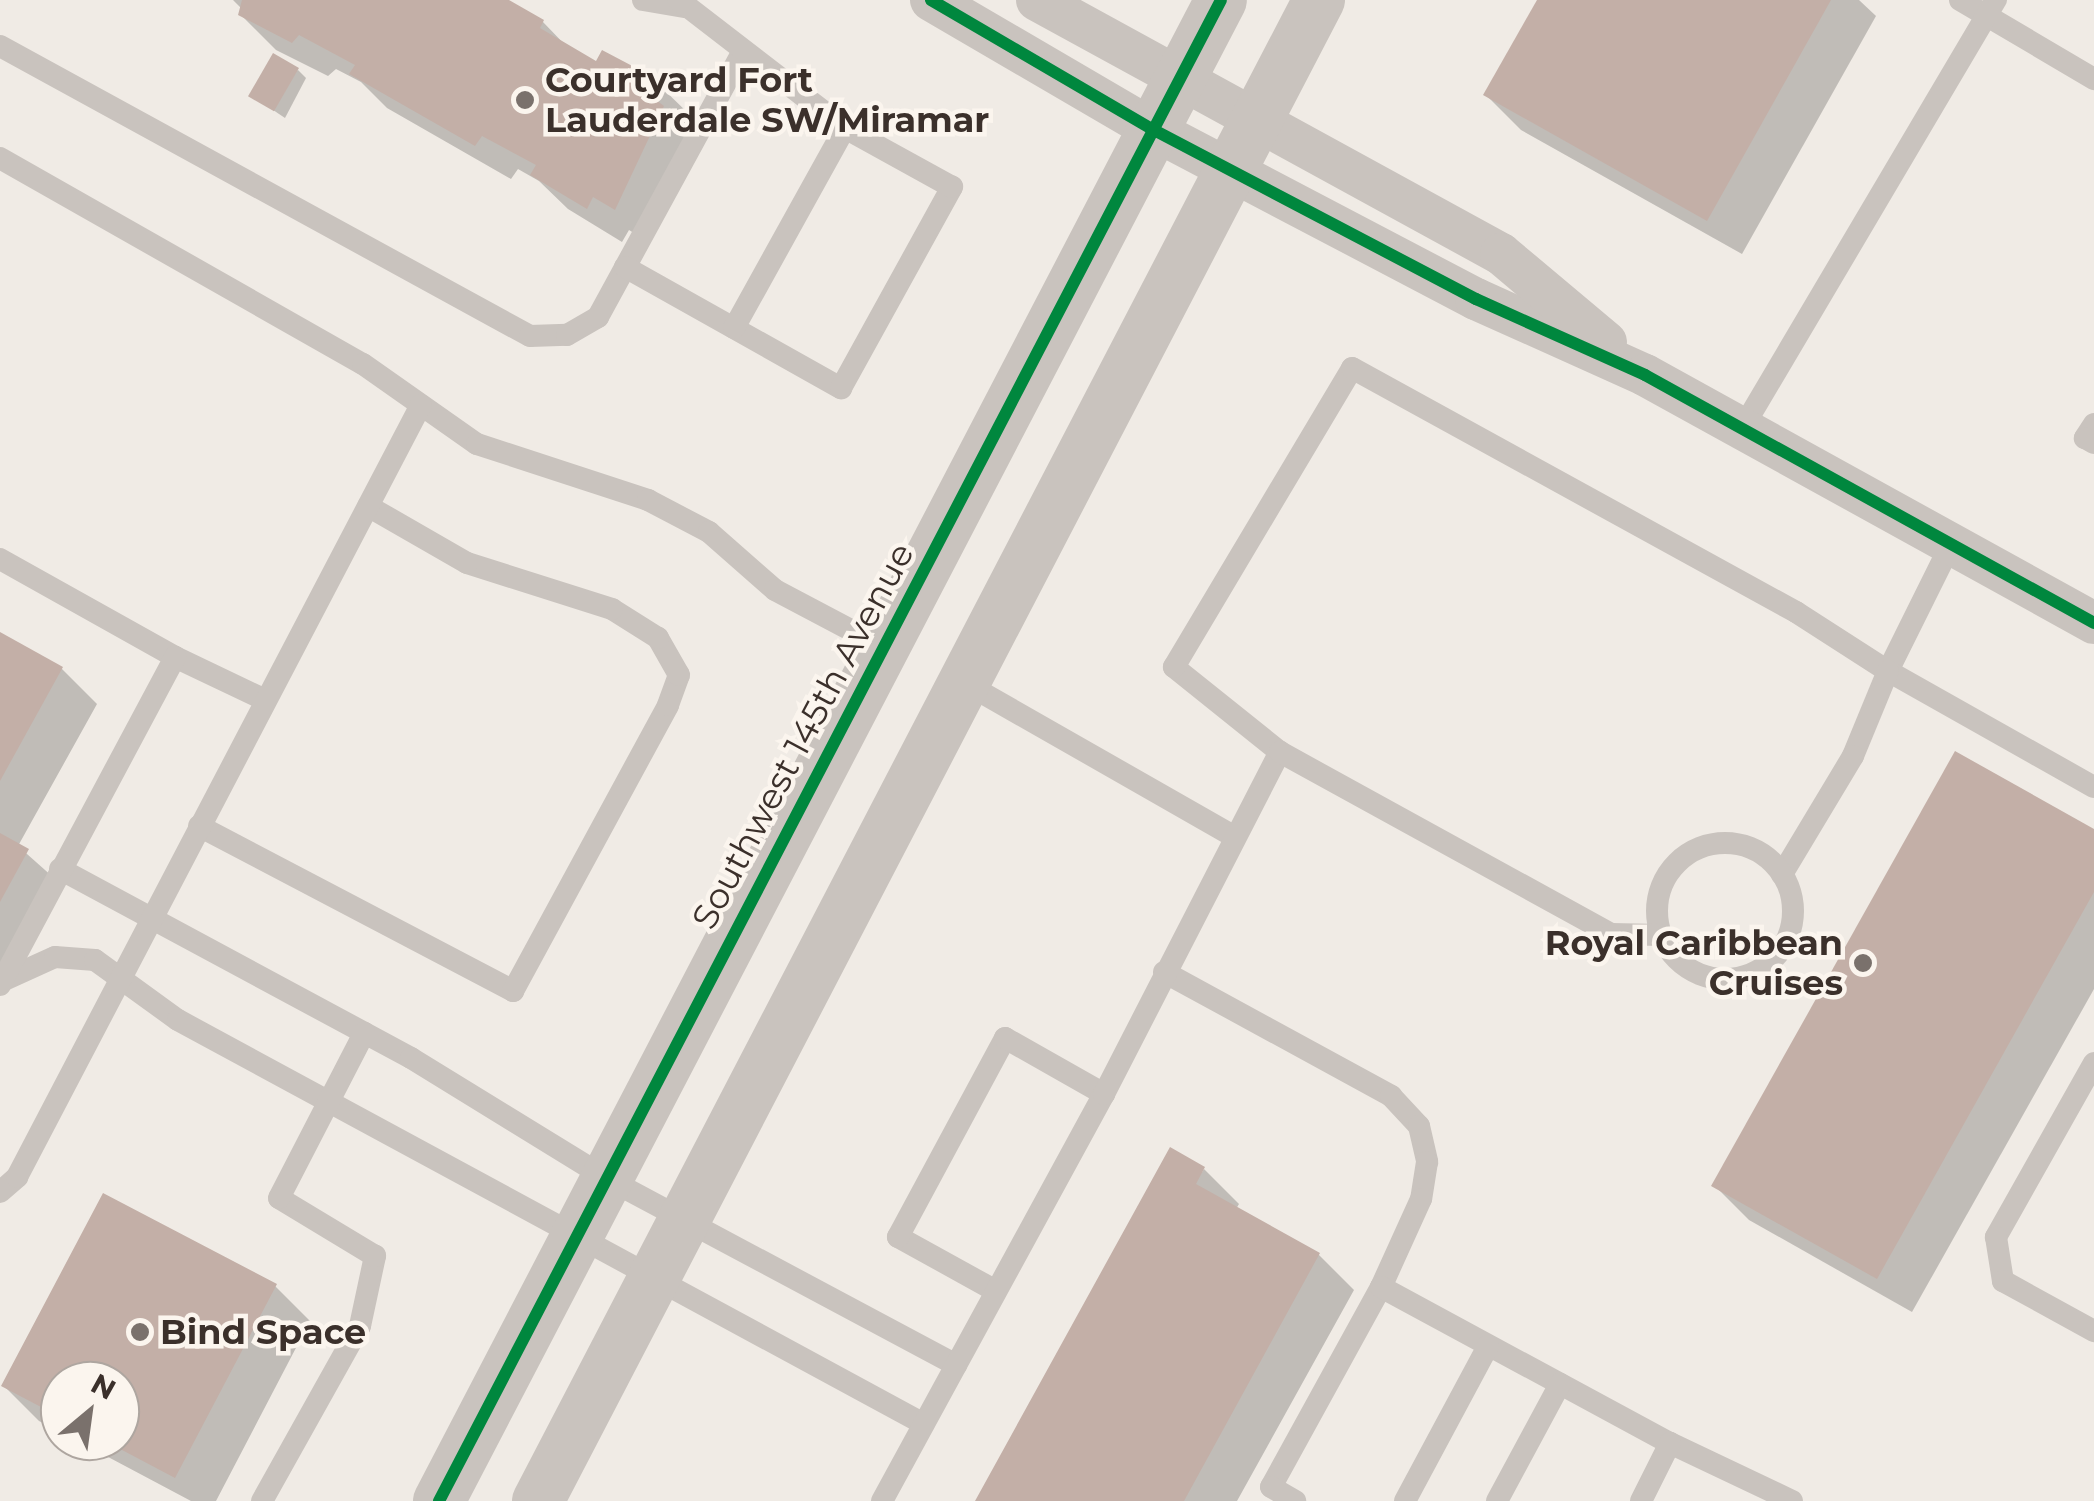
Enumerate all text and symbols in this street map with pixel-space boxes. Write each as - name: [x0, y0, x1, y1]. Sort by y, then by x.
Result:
- place label: Courtyard Fort Lauderdale SW/Miramar: [545, 59, 989, 141]
- marker: Courtyard Fort Lauderdale SW/Miramar: [514, 89, 536, 111]
- street label: Southwest 145th Avenue: [683, 536, 923, 936]
- place label: Royal Caribbean Cruises: [1545, 922, 1843, 1004]
- marker: Royal Caribbean Cruises: [1852, 952, 1874, 974]
- place label: Bind Space: [160, 1311, 366, 1353]
- marker: Bind Space: [129, 1321, 151, 1343]
- north arrow: [40, 1361, 140, 1461]
- text: N: [85, 1366, 122, 1407]

